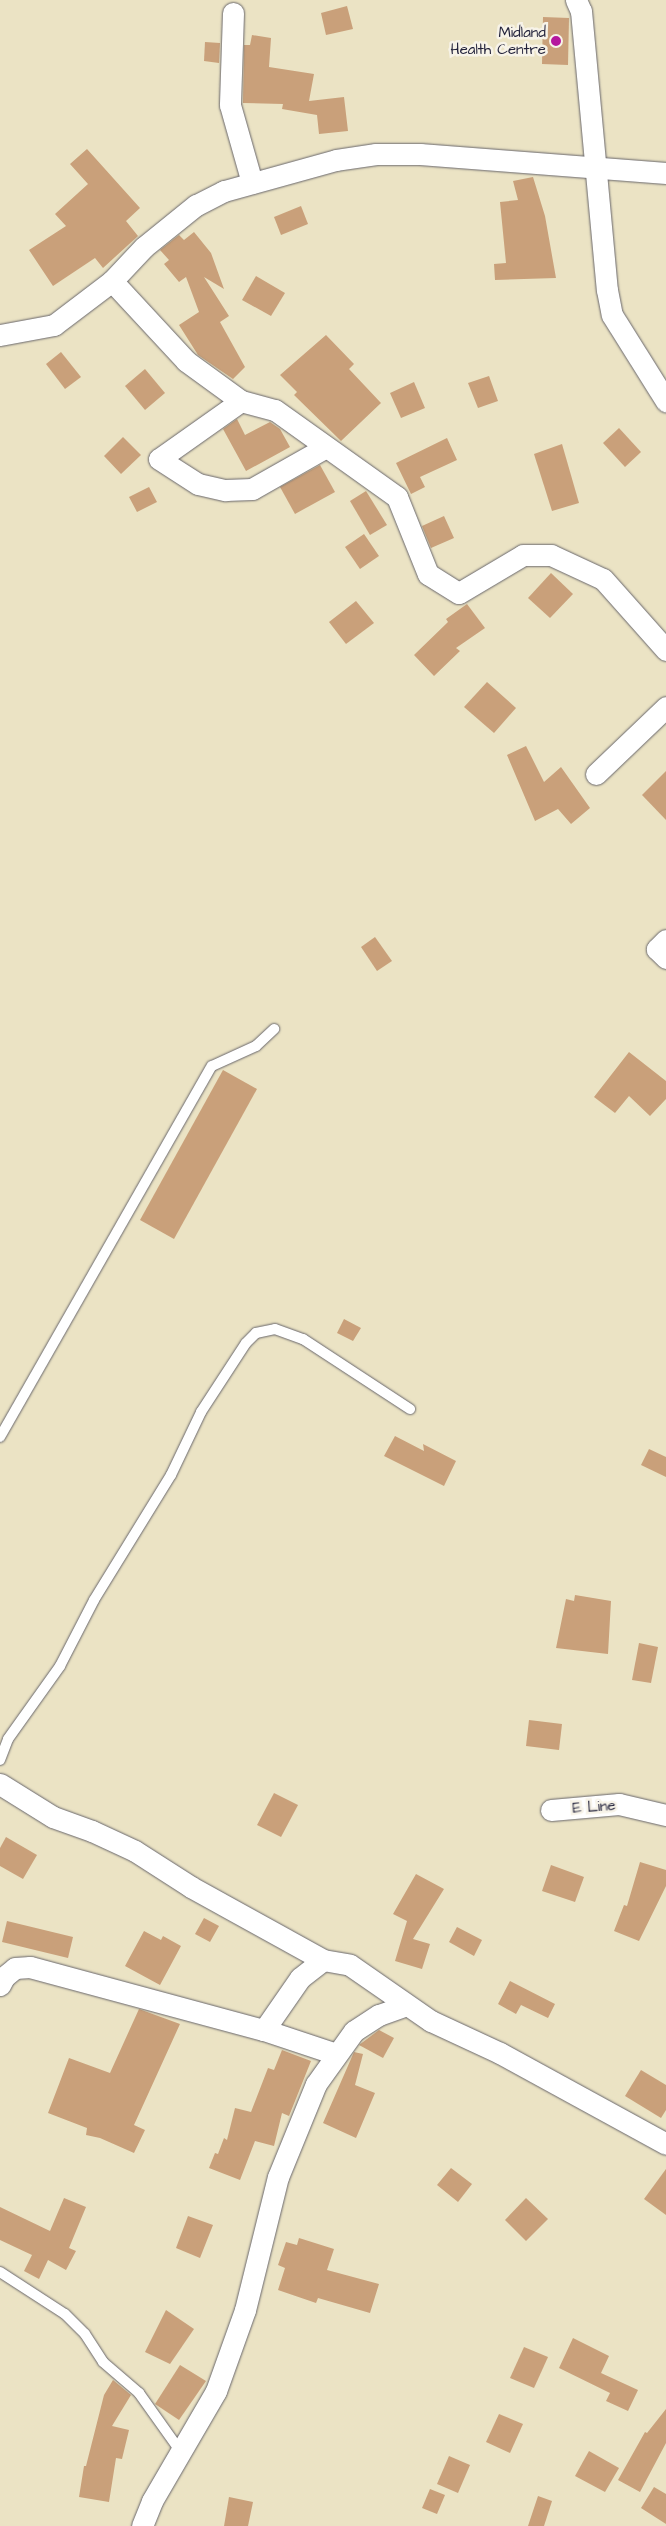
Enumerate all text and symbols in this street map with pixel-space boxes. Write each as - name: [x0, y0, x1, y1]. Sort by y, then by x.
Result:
- place label: Midland Health Centre: [451, 23, 546, 58]
- marker: Midland Health Centre: [550, 35, 562, 47]
- street label: E Line: [572, 1797, 616, 1817]

